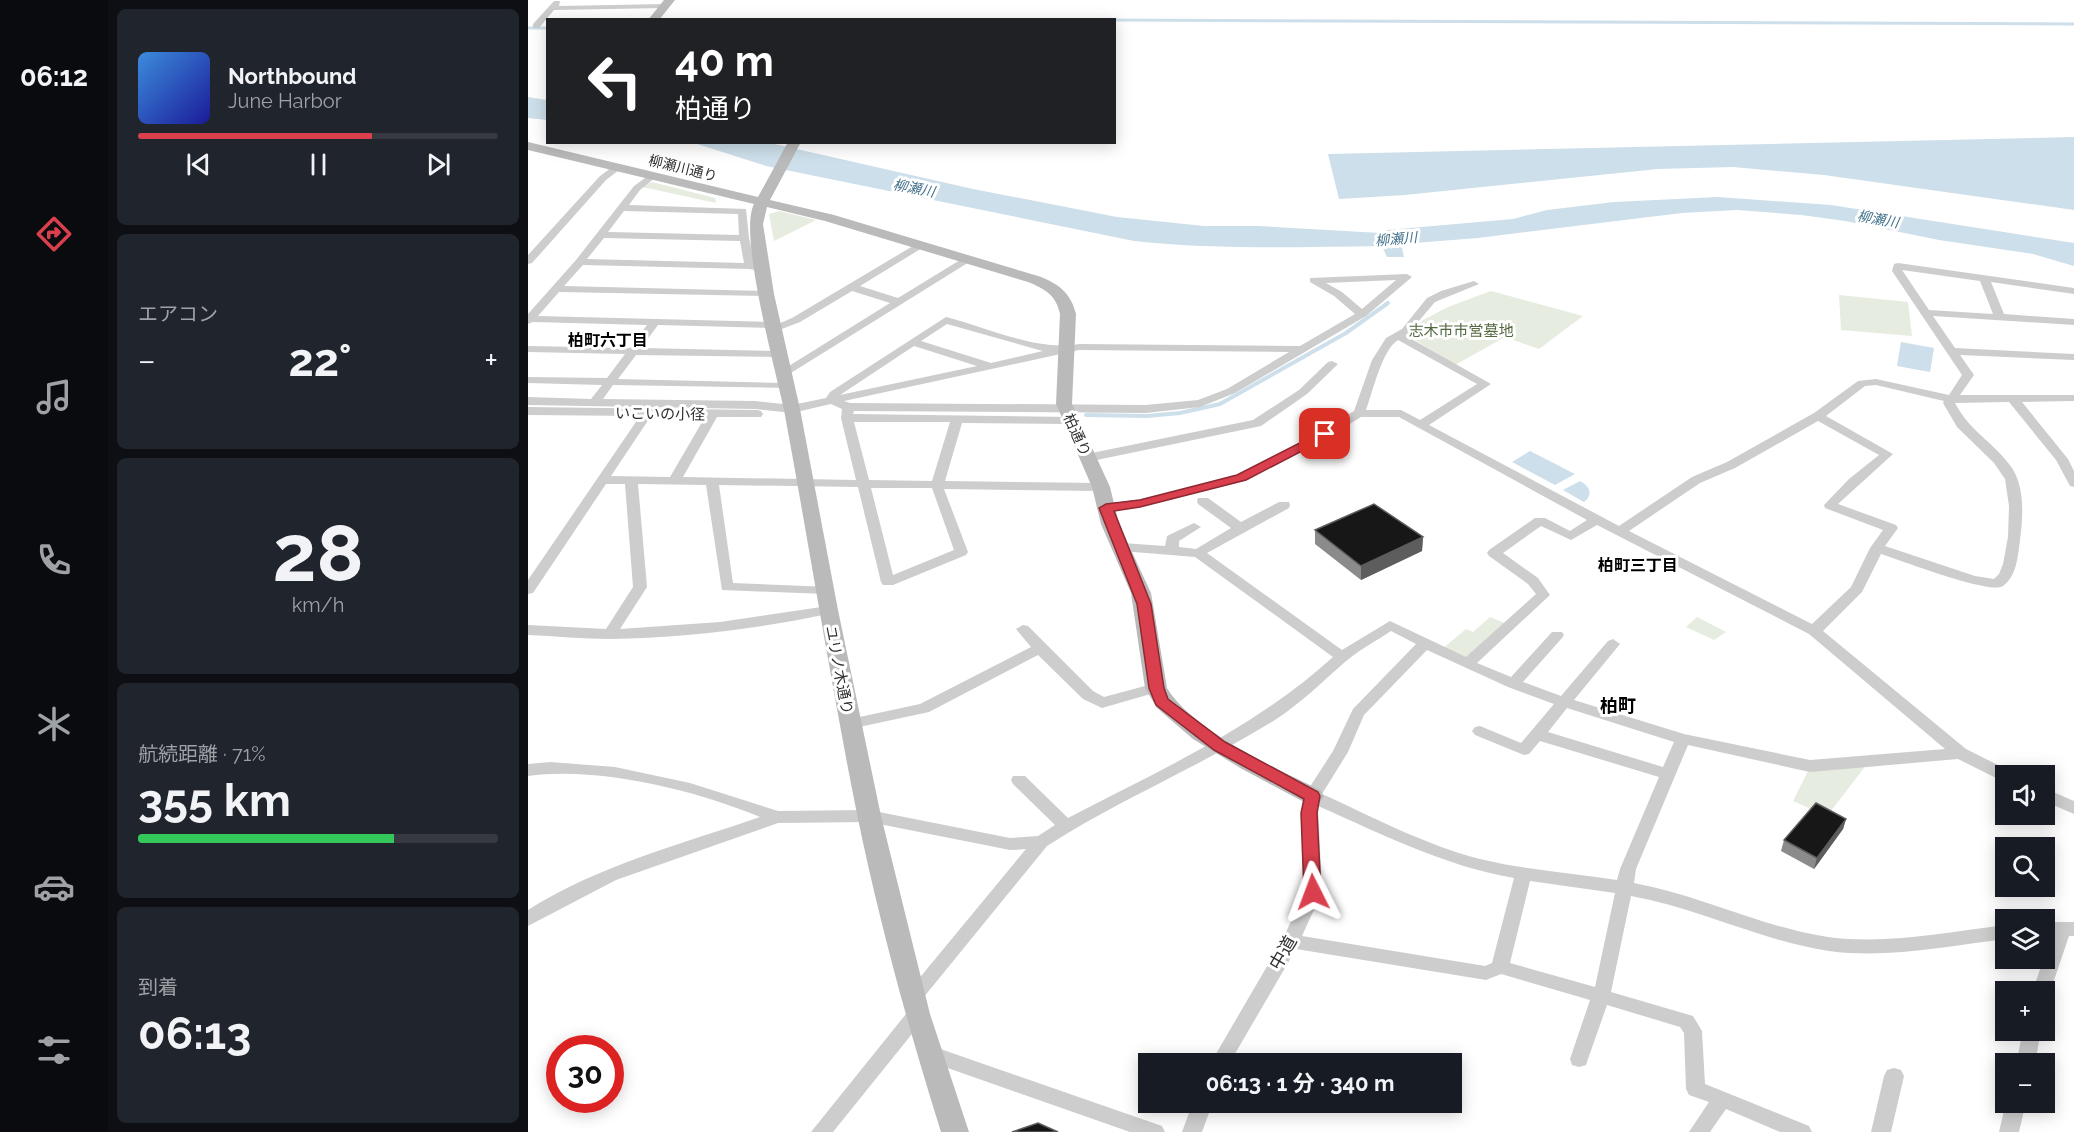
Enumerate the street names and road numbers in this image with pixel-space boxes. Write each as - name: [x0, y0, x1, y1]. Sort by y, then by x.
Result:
- street label: 柳瀬川通り: [647, 152, 719, 184]
- street label: いこいの小径: [615, 404, 705, 424]
- street label: 柏通り: [1060, 411, 1094, 459]
- street label: ユリノ木通り: [822, 624, 856, 716]
- street label: 中道: [1264, 932, 1301, 974]

